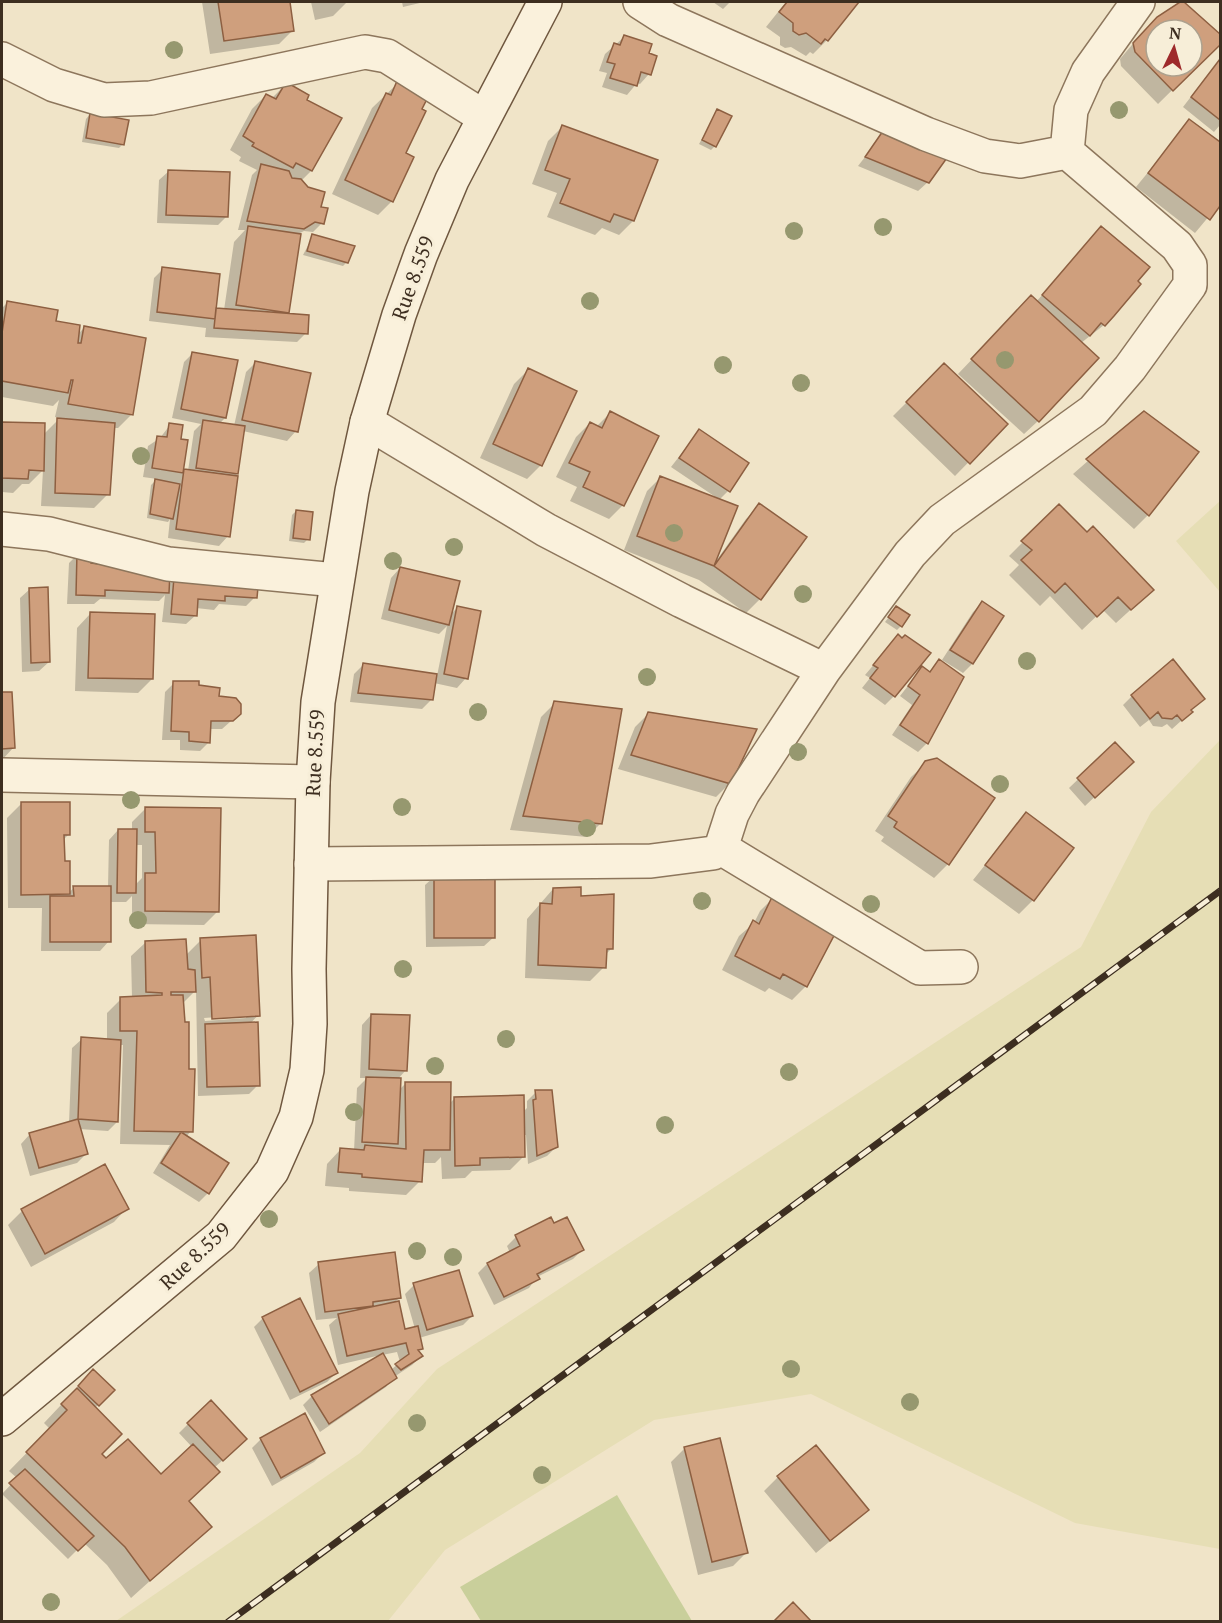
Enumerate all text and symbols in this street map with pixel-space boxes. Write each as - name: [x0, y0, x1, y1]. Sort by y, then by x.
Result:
- north arrow: [1144, 18, 1204, 78]
- text: N: [1168, 22, 1182, 45]
- street label: Rue 8.559: [385, 232, 440, 323]
- street label: Rue 8.559: [299, 709, 330, 797]
- street label: Rue 8.559: [154, 1216, 236, 1295]

